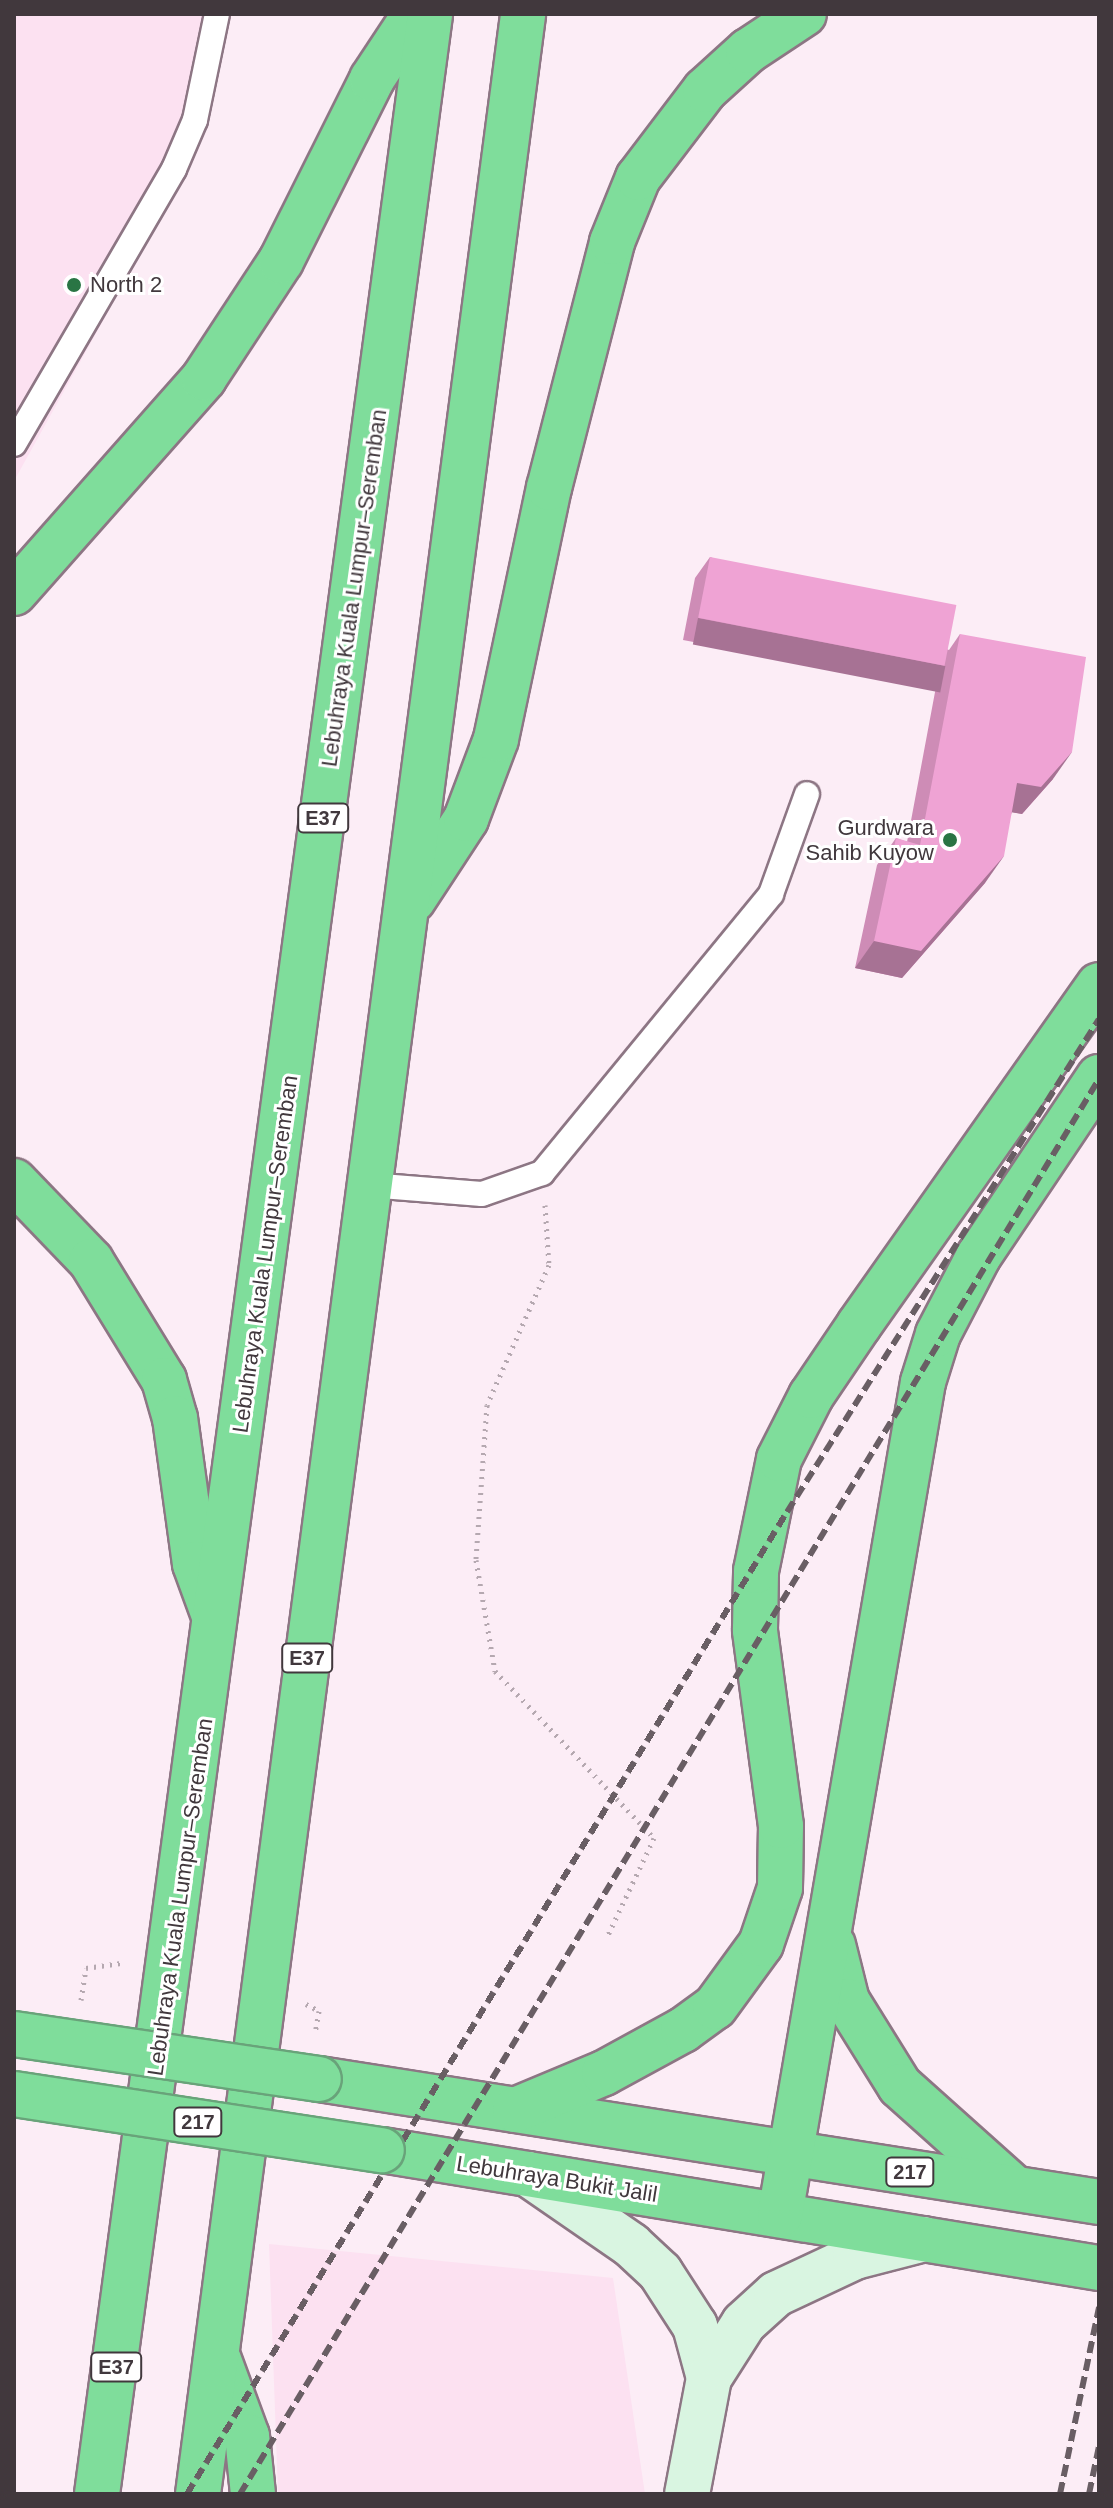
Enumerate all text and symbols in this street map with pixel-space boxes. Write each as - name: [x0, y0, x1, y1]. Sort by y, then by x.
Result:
- place label: North 2: [90, 272, 162, 298]
- marker: North 2: [65, 276, 83, 294]
- street label: Lebuhraya Kuala Lumpur–Seremban: [316, 408, 392, 768]
- road number: E37: [297, 802, 349, 834]
- place label: Gurdwara Sahib Kuyow: [806, 814, 934, 866]
- marker: Gurdwara Sahib Kuyow: [941, 831, 959, 849]
- street label: Lebuhraya Kuala Lumpur–Seremban: [227, 1074, 303, 1434]
- road number: E37: [281, 1642, 333, 1674]
- street label: Lebuhraya Kuala Lumpur–Seremban: [142, 1717, 218, 2077]
- road number: 217: [172, 2106, 224, 2138]
- street label: Lebuhraya Bukit Jalil: [455, 2150, 659, 2208]
- road number: 217: [884, 2156, 936, 2188]
- road number: E37: [90, 2351, 142, 2383]

